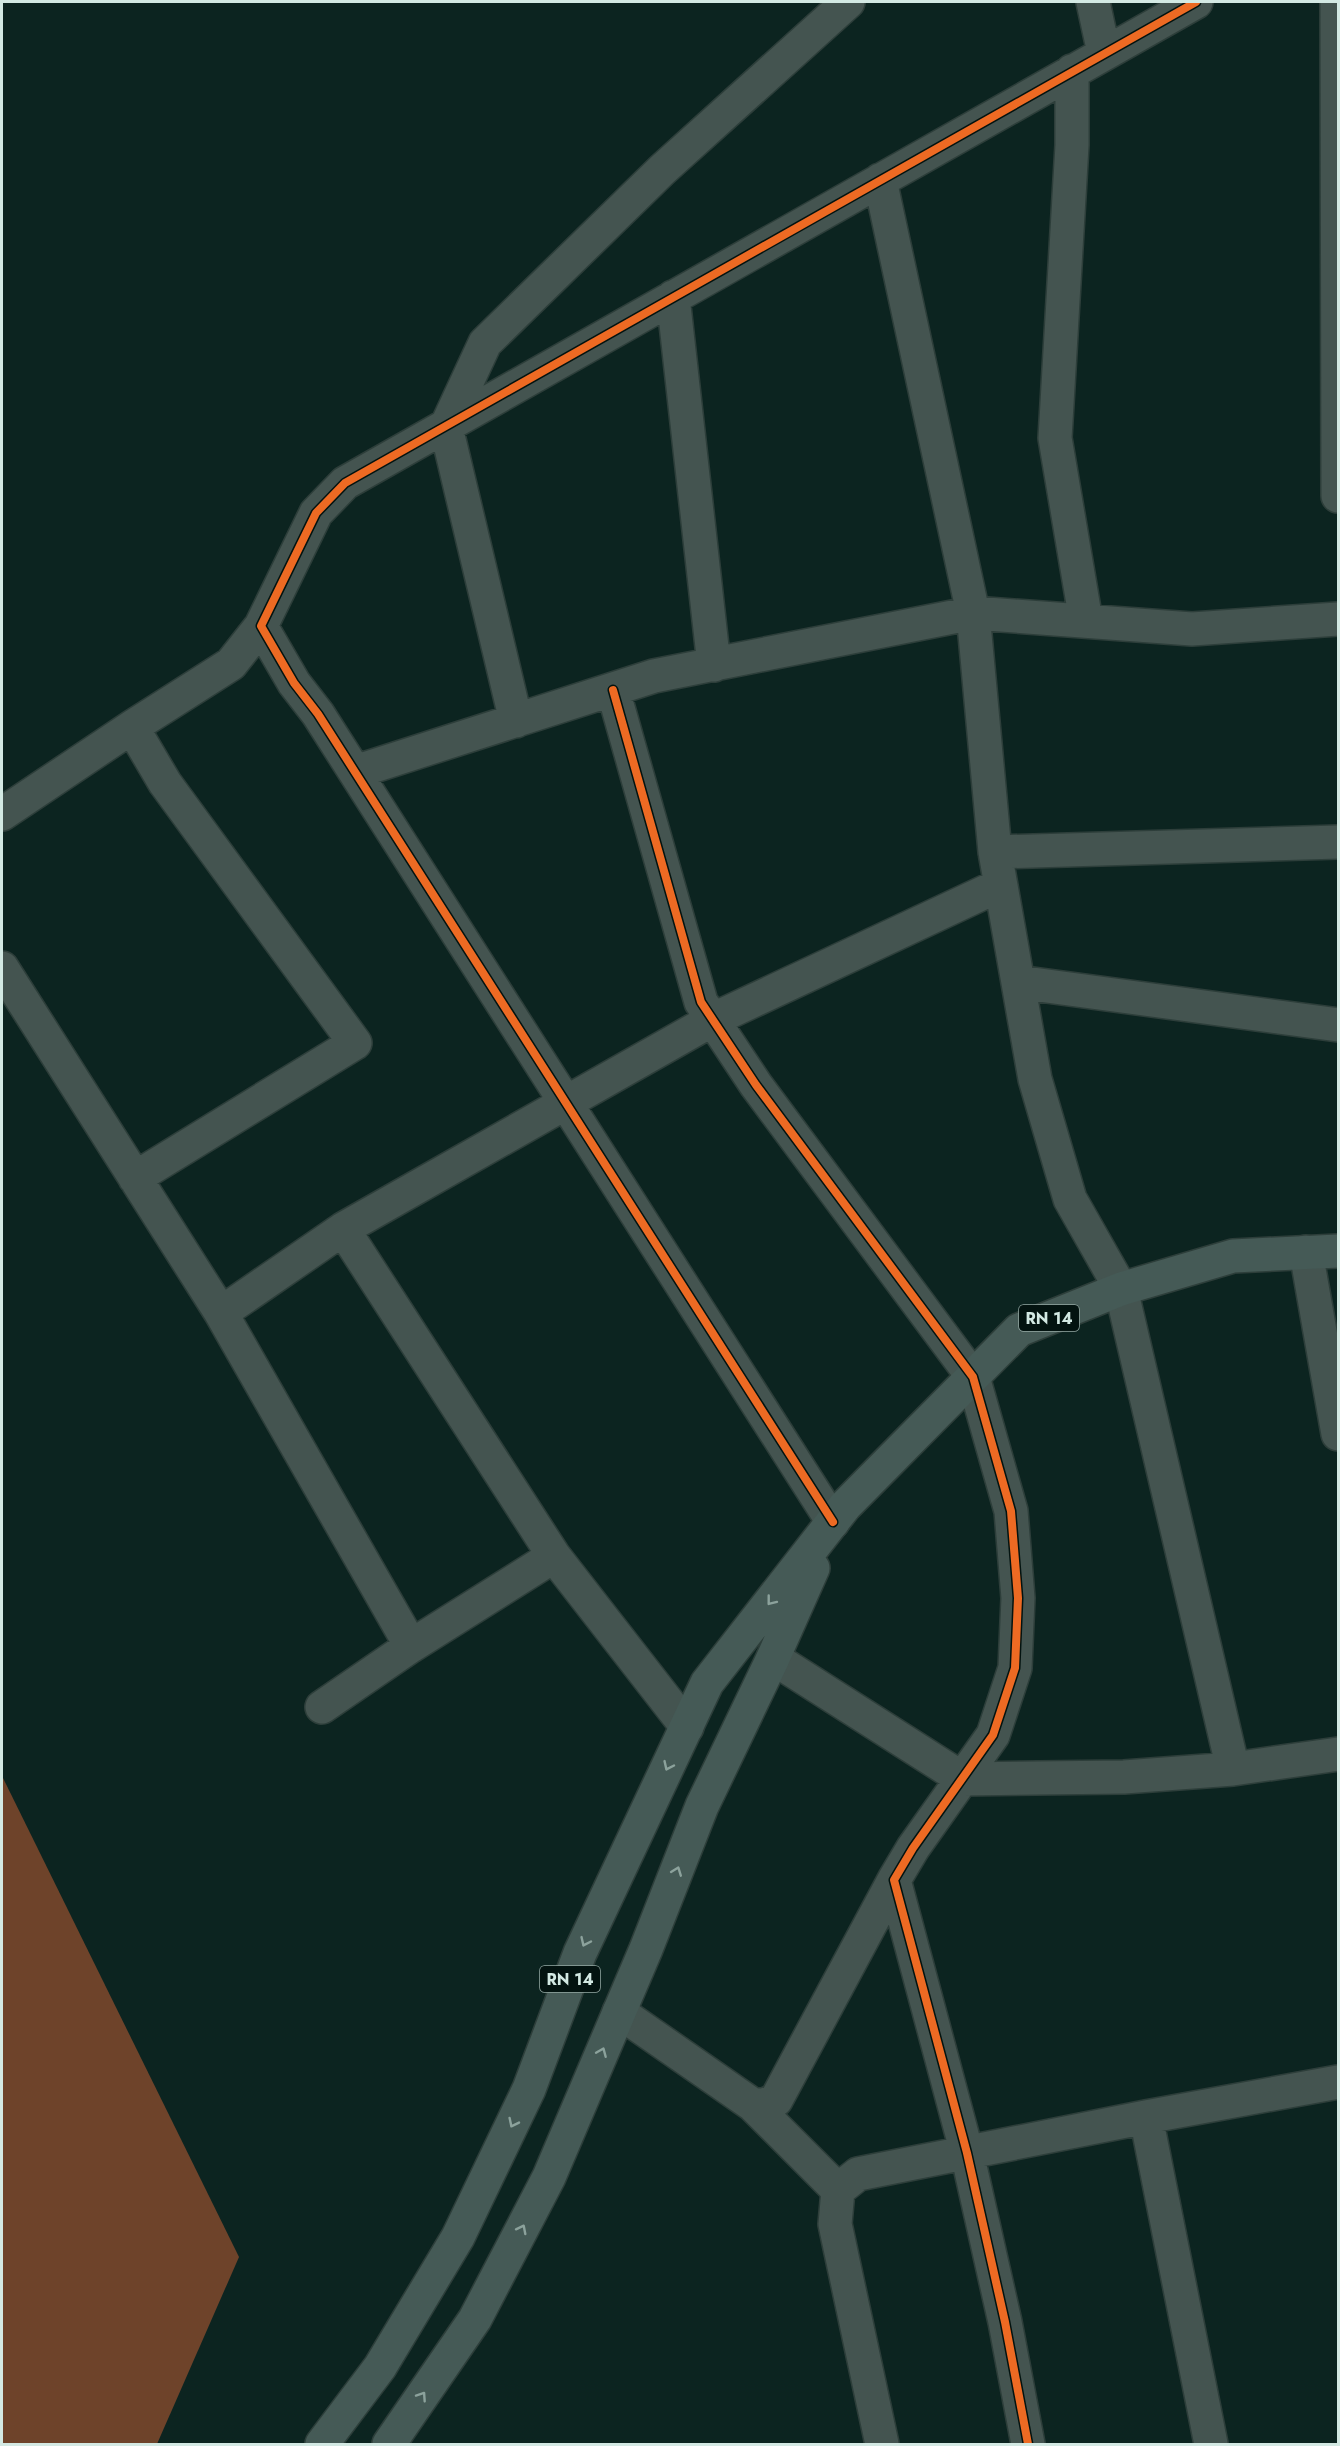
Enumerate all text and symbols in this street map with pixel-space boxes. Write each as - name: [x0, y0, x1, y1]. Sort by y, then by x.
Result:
- road number: RN 14: [1019, 1305, 1079, 1331]
- one-way arrow: [767, 1595, 778, 1606]
- one-way arrow: [664, 1759, 676, 1770]
- one-way arrow: [669, 1866, 682, 1877]
- one-way arrow: [580, 1935, 592, 1946]
- road number: RN 14: [540, 1966, 600, 1992]
- one-way arrow: [595, 2047, 607, 2058]
- one-way arrow: [508, 2116, 520, 2127]
- one-way arrow: [514, 2224, 526, 2235]
- one-way arrow: [415, 2392, 426, 2403]

